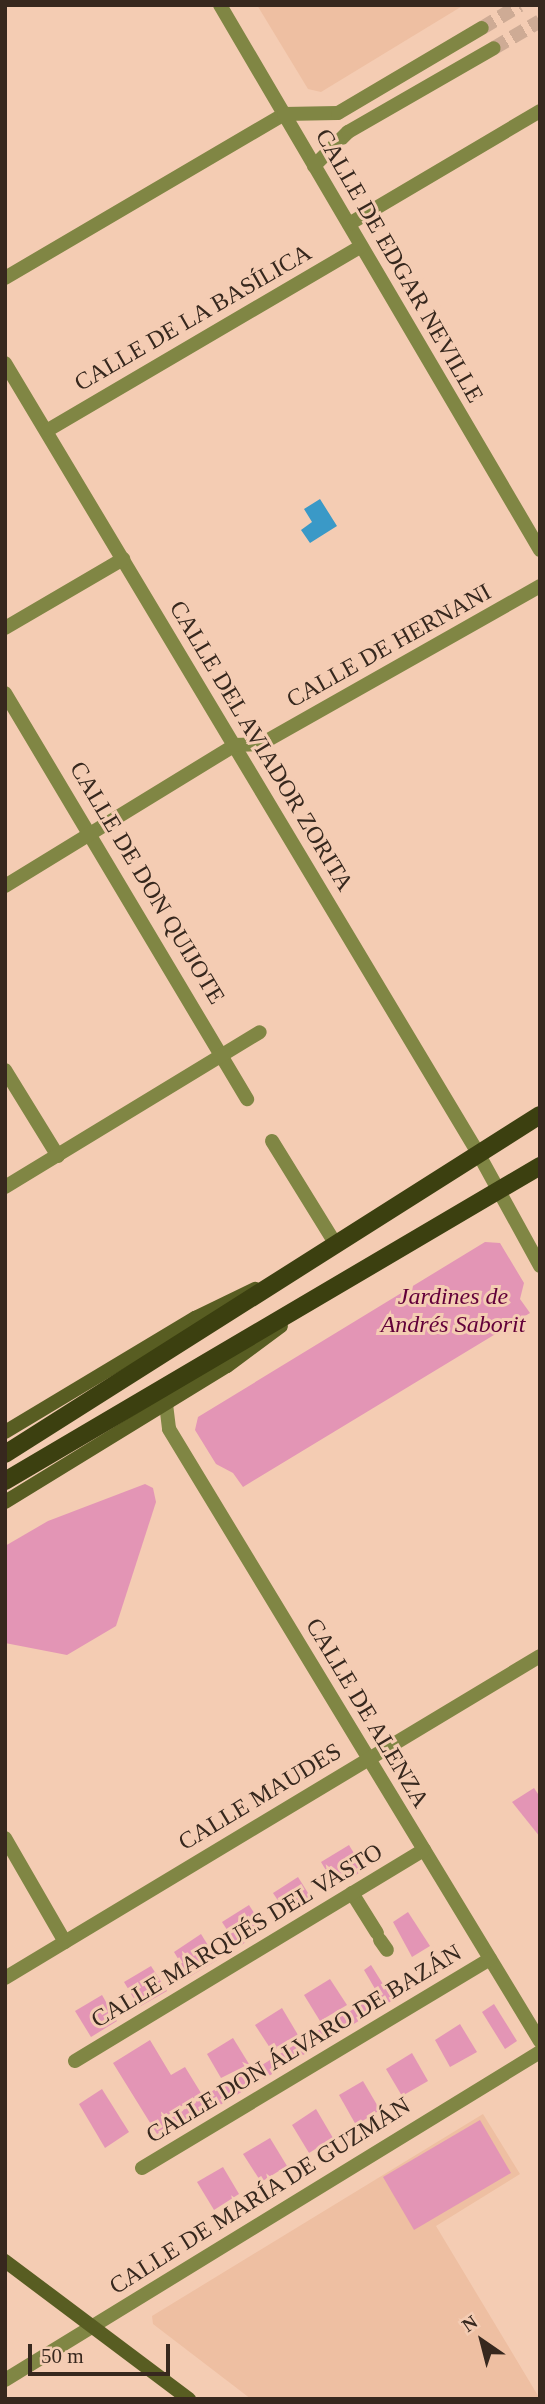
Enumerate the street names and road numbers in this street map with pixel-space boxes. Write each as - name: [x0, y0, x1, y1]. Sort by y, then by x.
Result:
- street label: CALLE DE EDGAR NEVILLE: [309, 124, 489, 408]
- street label: CALLE DE LA BASÍLICA: [69, 238, 317, 398]
- street label: CALLE DE HERNANI: [282, 578, 496, 714]
- street label: CALLE DEL AVIADOR ZORITA: [162, 595, 360, 897]
- street label: CALLE DE DON QUIJOTE: [63, 756, 231, 1010]
- street label: CALLE DE ALENZA: [299, 1612, 435, 1814]
- street label: CALLE MAUDES: [173, 1737, 347, 1857]
- street label: CALLE MARQUÉS DEL VASTO: [86, 1837, 388, 2035]
- street label: CALLE DON ÁLVARO DE BAZÁN: [141, 1938, 467, 2150]
- street label: CALLE DE MARÍA DE GUZMÁN: [104, 2091, 416, 2301]

